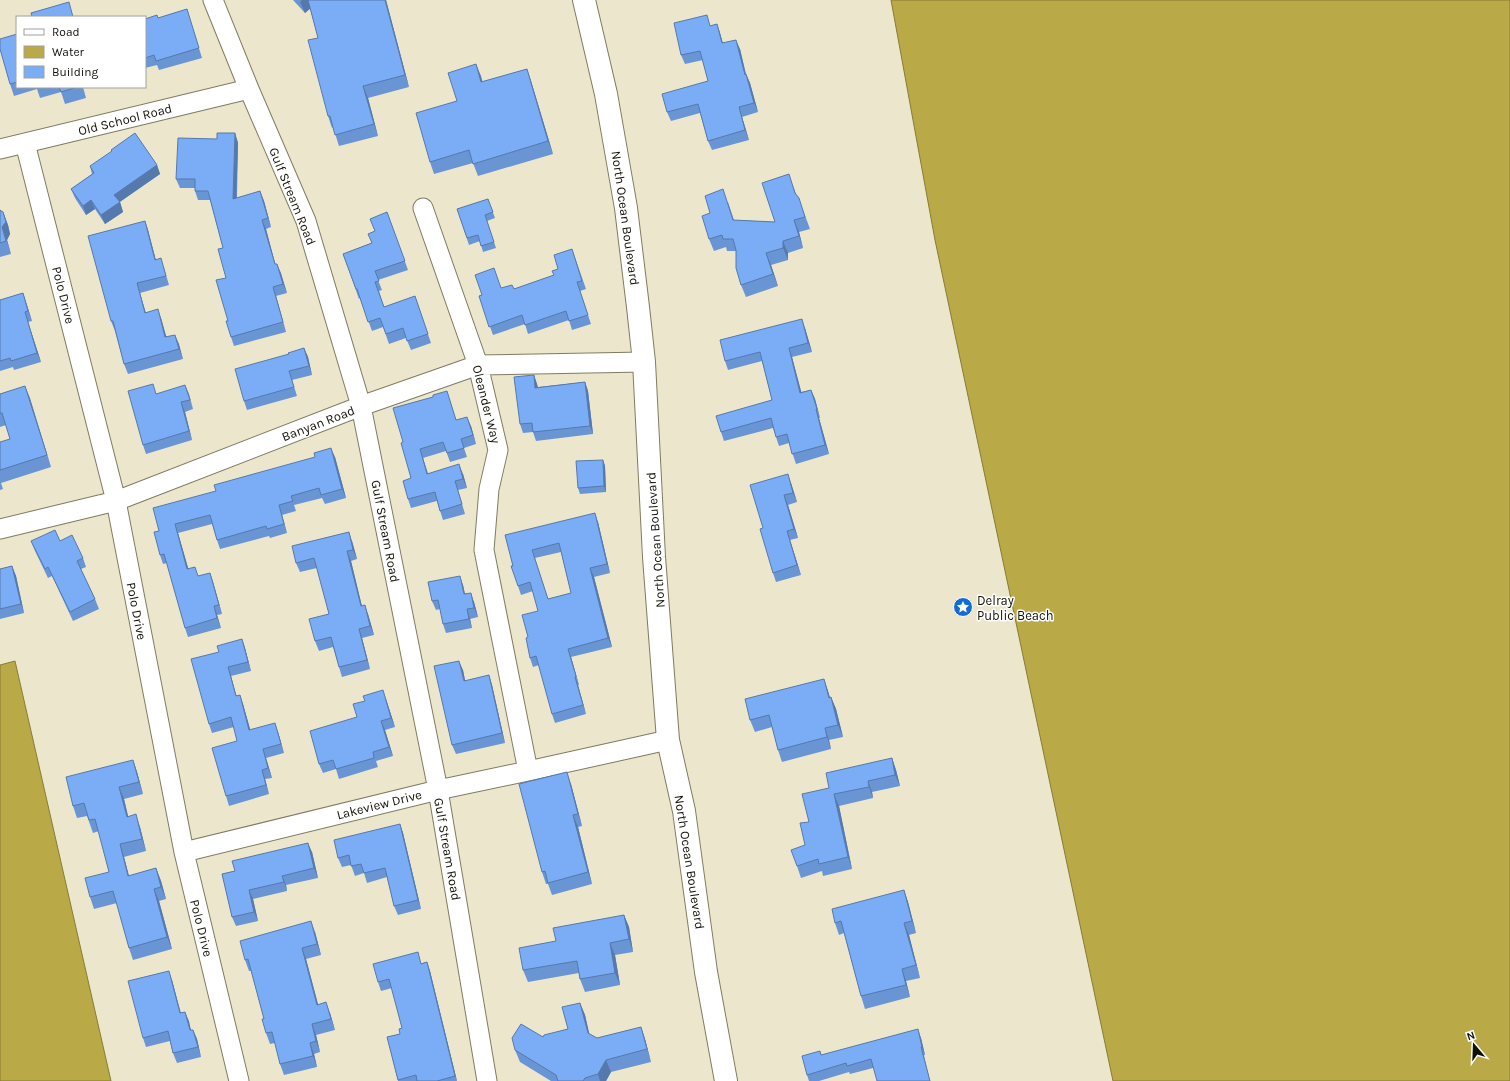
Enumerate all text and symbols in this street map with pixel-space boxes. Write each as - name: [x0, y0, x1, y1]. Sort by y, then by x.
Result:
- legend: [16, 16, 146, 88]
- text: Road: [52, 25, 80, 39]
- text: Water: [52, 45, 85, 59]
- text: Building: [52, 65, 99, 79]
- street label: Old School Road: [77, 101, 174, 138]
- street label: Gulf Stream Road: [266, 145, 319, 247]
- street label: North Ocean Boulevard: [609, 150, 642, 286]
- street label: Polo Drive: [49, 265, 78, 326]
- street label: Oleander Way: [470, 363, 504, 445]
- street label: Banyan Road: [279, 403, 357, 444]
- street label: North Ocean Boulevard: [643, 472, 668, 608]
- street label: Gulf Stream Road: [368, 479, 403, 584]
- street label: Polo Drive: [124, 581, 150, 642]
- place label: Delray Public Beach: [977, 593, 1054, 623]
- place icon: Delray Public Beach: [952, 596, 974, 618]
- street label: Lakeview Drive: [335, 787, 424, 822]
- street label: North Ocean Boulevard: [671, 794, 708, 930]
- street label: Gulf Stream Road: [431, 797, 464, 902]
- street label: Polo Drive: [187, 898, 216, 959]
- north arrow: [1454, 1025, 1494, 1065]
- text: N: [1465, 1029, 1477, 1043]

